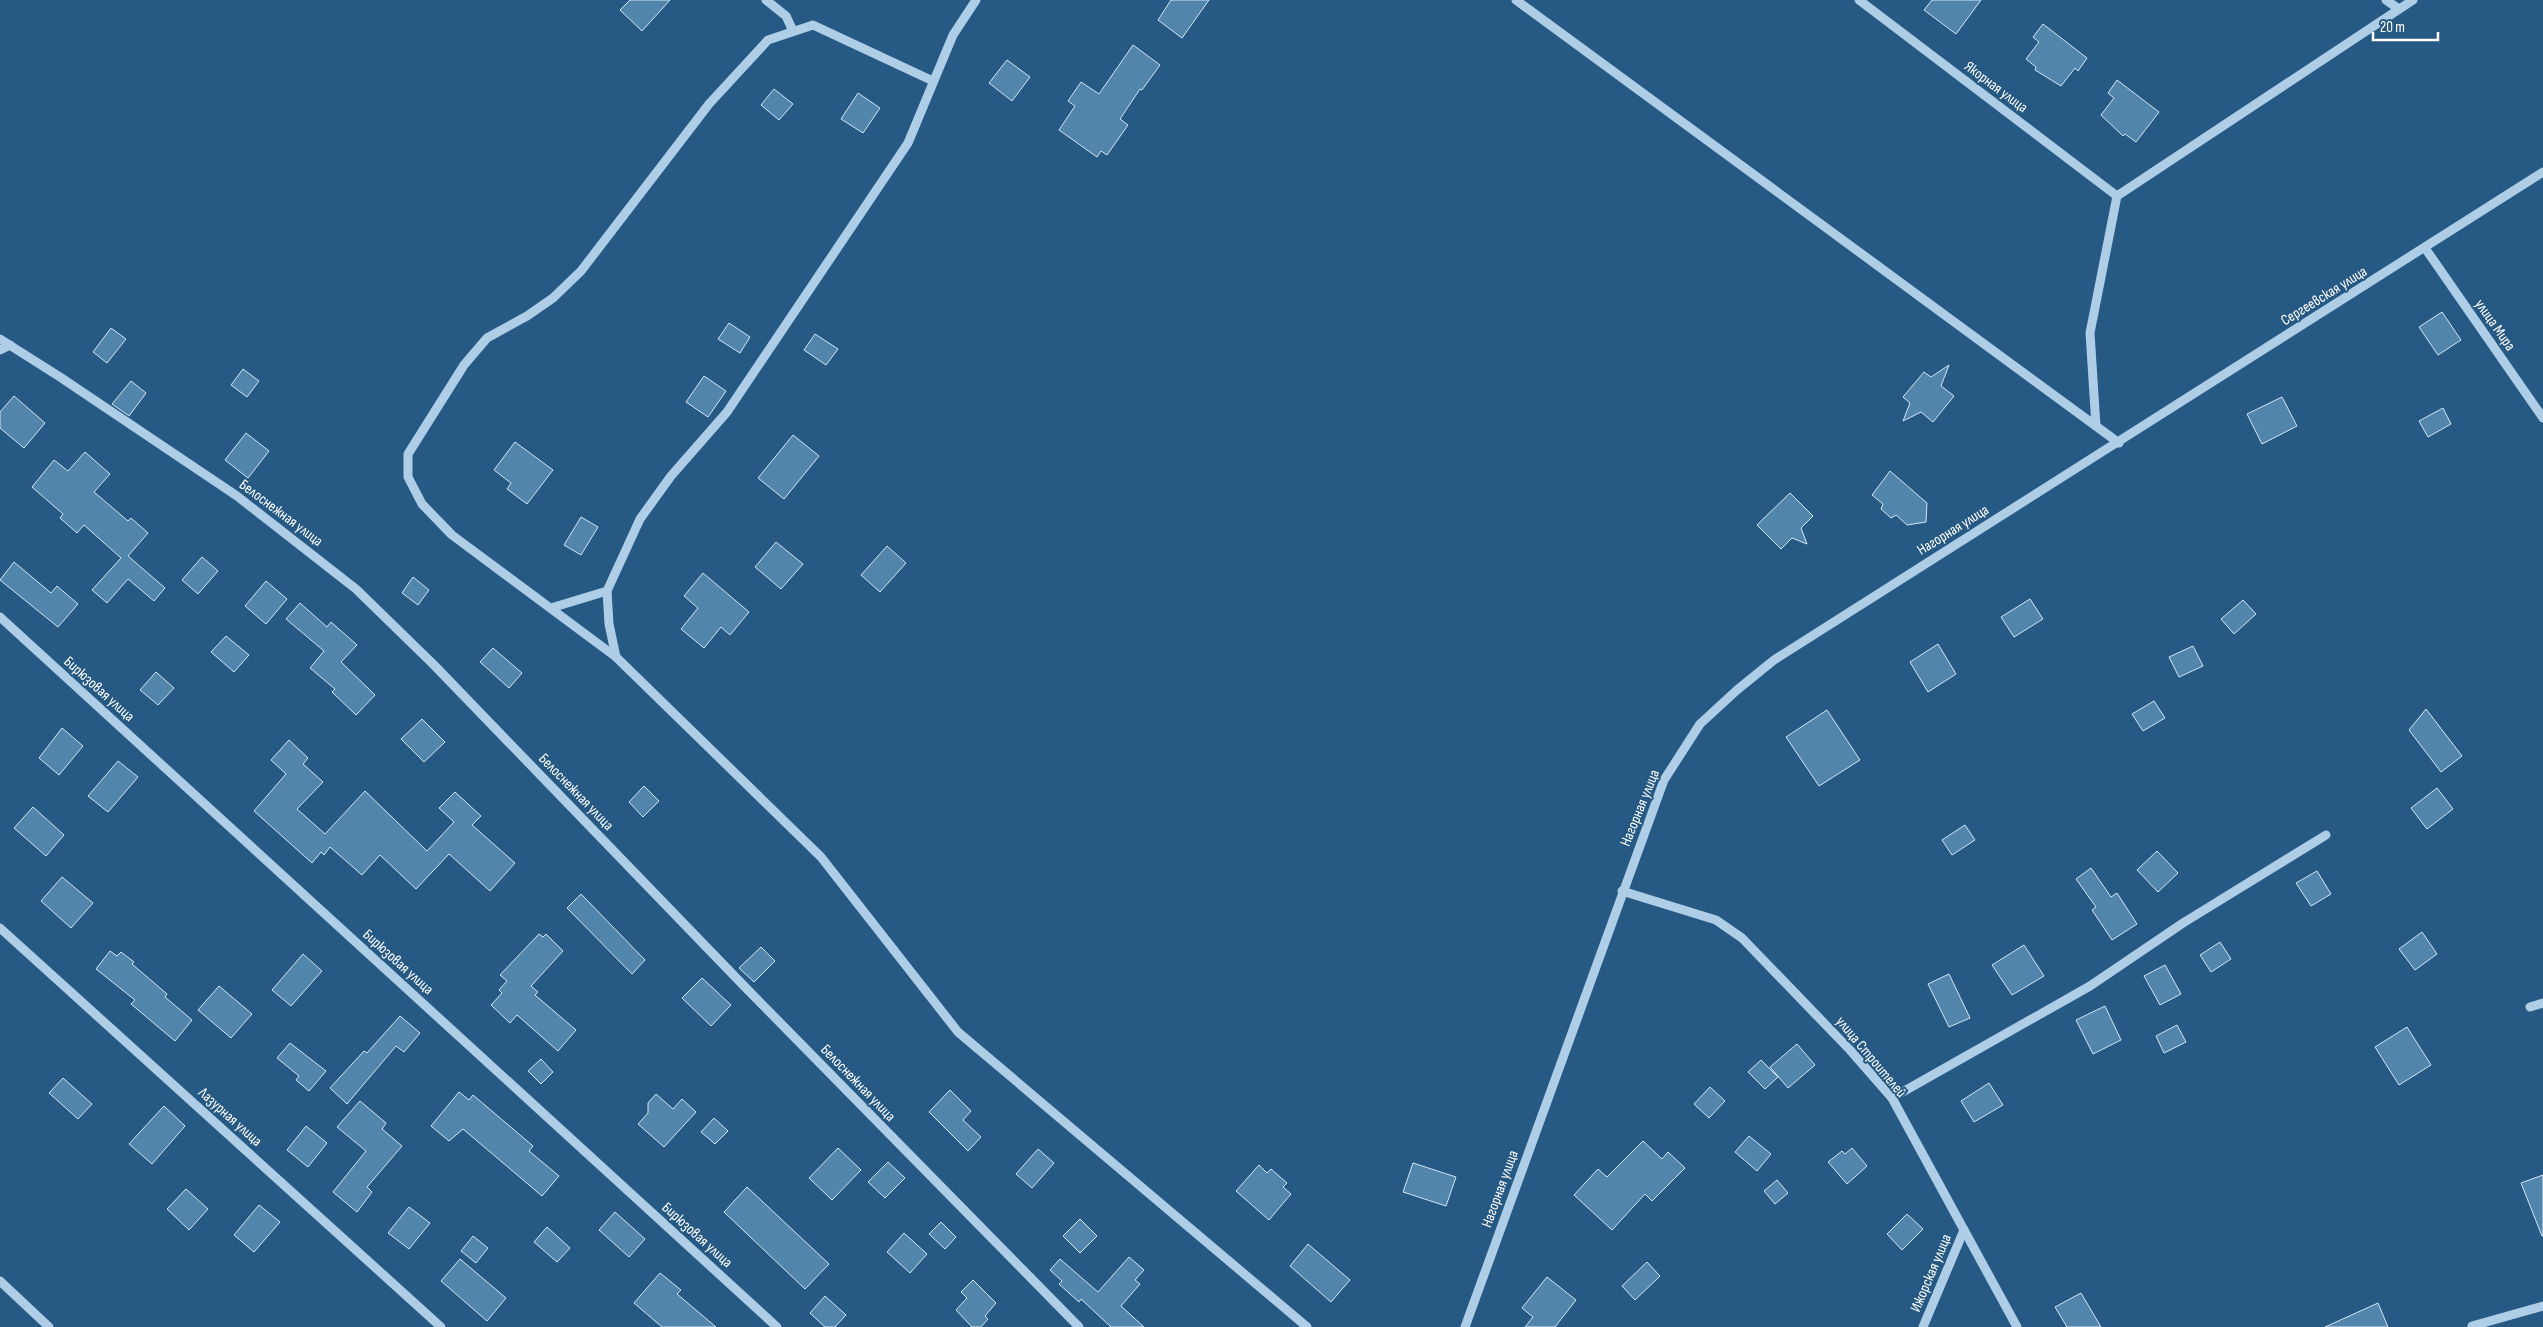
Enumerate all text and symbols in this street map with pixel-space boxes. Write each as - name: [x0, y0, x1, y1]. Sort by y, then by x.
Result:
- scale bar: [2373, 10, 2438, 42]
- text: 20 m: [2380, 18, 2405, 37]
- street label: Якорная улица: [1961, 57, 2032, 117]
- street label: Сергеевская улица: [2277, 262, 2371, 330]
- street label: улица Мира: [2470, 295, 2520, 355]
- street label: Белоснежная улица: [235, 475, 327, 551]
- street label: Нагорная улица: [1914, 500, 1993, 560]
- street label: Бирюзовая улица: [60, 652, 138, 726]
- street label: Белоснежная улица: [534, 749, 618, 835]
- street label: Нагорная улица: [1616, 767, 1664, 849]
- street label: Бирюзовая улица: [359, 925, 437, 999]
- street label: улица Строителей: [1831, 1012, 1911, 1102]
- street label: Белоснежная улица: [816, 1040, 900, 1126]
- street label: Лазурная улица: [193, 1083, 266, 1151]
- street label: Нагорная улица: [1477, 1148, 1523, 1230]
- street label: Бирюзовая улица: [658, 1198, 736, 1272]
- street label: Ижорская улица: [1906, 1231, 1956, 1315]

